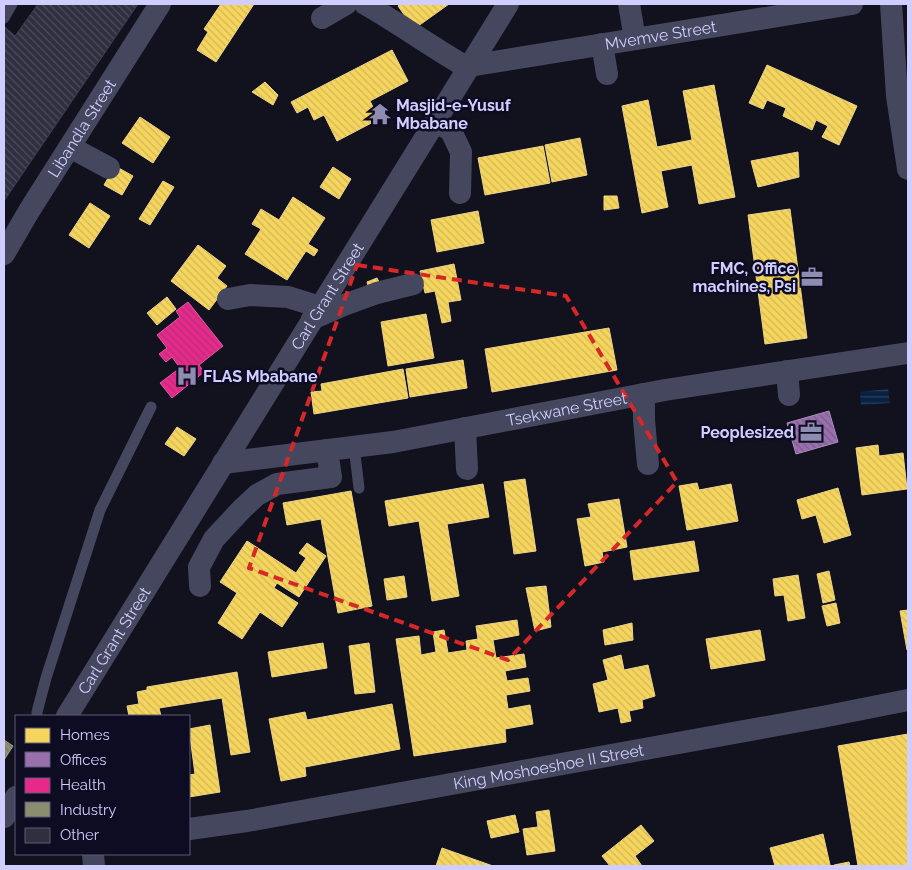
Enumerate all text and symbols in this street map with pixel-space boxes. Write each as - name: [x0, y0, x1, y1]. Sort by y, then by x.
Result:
- street label: Mvemve Street: [604, 17, 718, 53]
- street label: Libandla Street: [43, 75, 120, 181]
- place label: Masjid-e-Yusuf Mbabane: [396, 96, 512, 133]
- temple icon: Masjid-e-Yusuf Mbabane: [367, 101, 393, 127]
- street label: Carl Grant Street: [287, 239, 368, 353]
- place label: FMC, Office machines, Psi: [693, 259, 796, 296]
- office icon: FMC, Office machines, Psi: [799, 264, 825, 290]
- hospital icon: FLAS Mbabane: [174, 363, 200, 389]
- place label: FLAS Mbabane: [203, 367, 318, 386]
- street label: Tsekwane Street: [505, 388, 629, 430]
- office icon: Peoplesized: [798, 419, 824, 445]
- place label: Peoplesized: [700, 423, 794, 442]
- street label: Carl Grant Street: [74, 583, 154, 697]
- legend: [15, 715, 190, 855]
- text: Homes: [60, 726, 110, 744]
- street label: King Moshoeshoe II Street: [452, 740, 646, 793]
- text: Offices: [60, 751, 107, 769]
- text: Health: [60, 776, 106, 794]
- text: Industry: [60, 801, 116, 819]
- text: Other: [60, 826, 100, 844]

